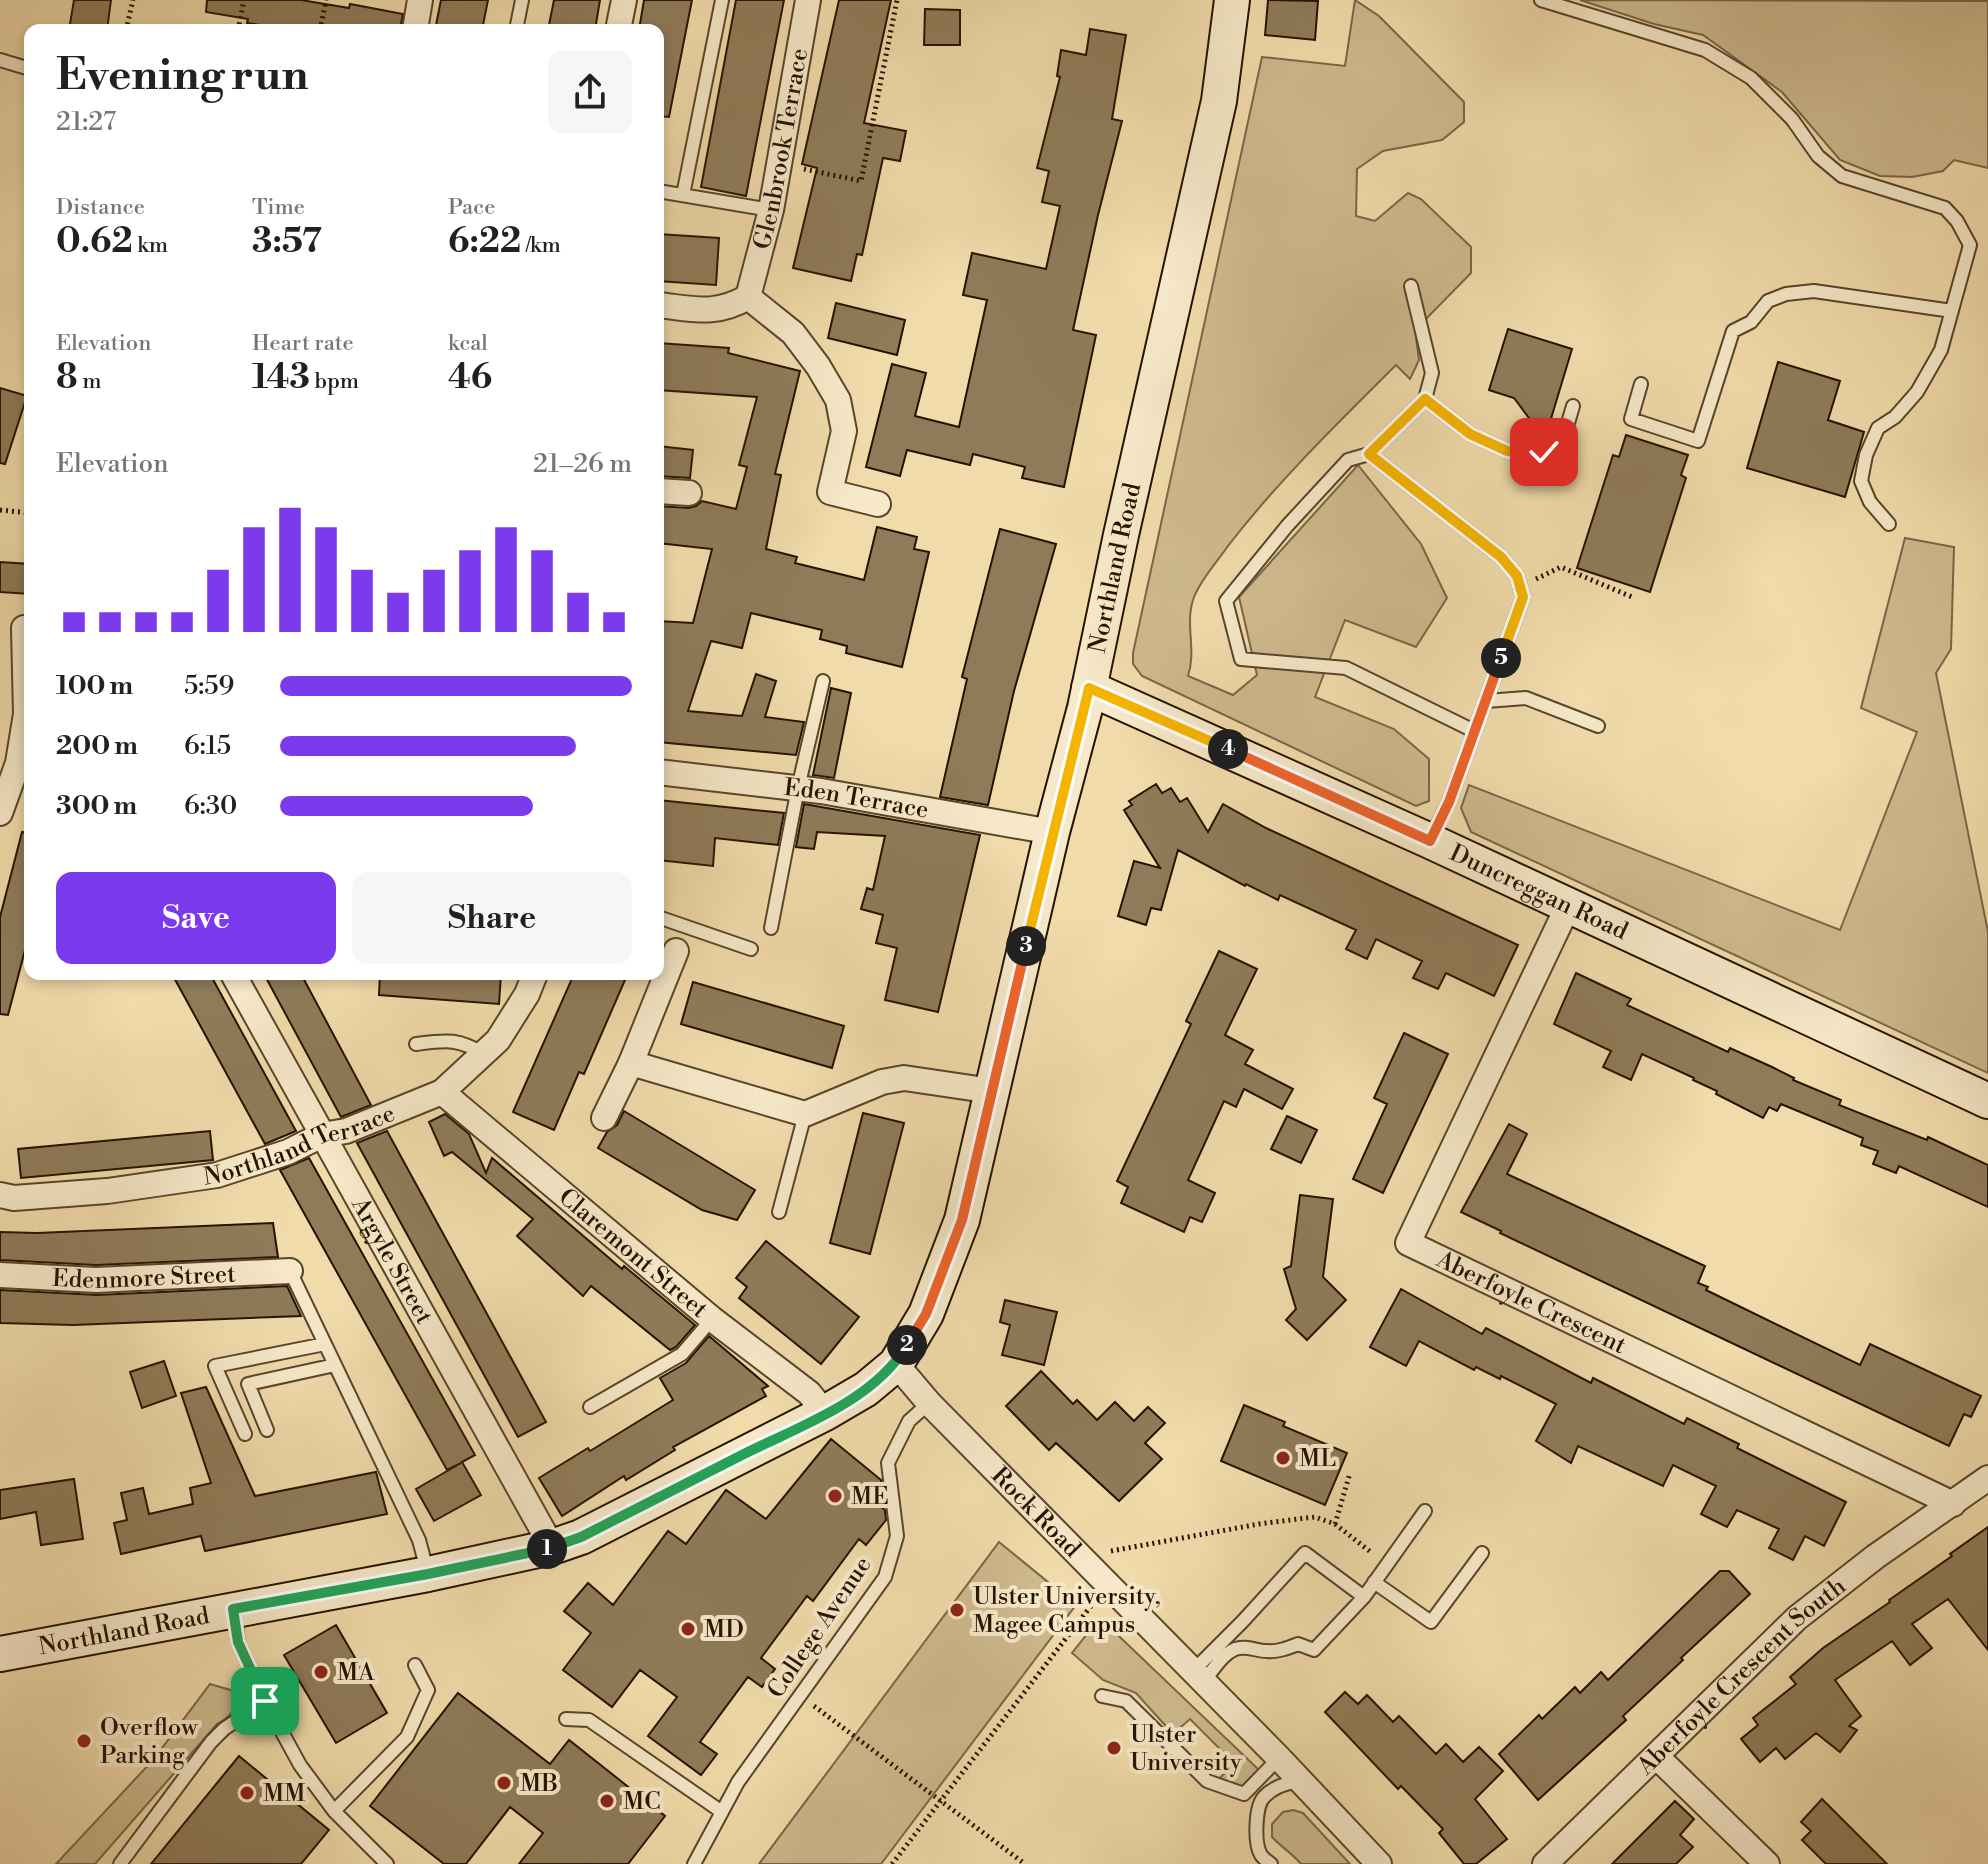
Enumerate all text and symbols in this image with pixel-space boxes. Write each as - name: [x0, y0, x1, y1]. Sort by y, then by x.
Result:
- street label: Glenbrook Terrace: [747, 46, 815, 253]
- text: Evening run: [56, 48, 309, 103]
- button: share: [548, 50, 632, 134]
- text: 21:27: [56, 106, 116, 138]
- text: Distance: [56, 194, 145, 221]
- text: Time: [252, 194, 305, 221]
- text: Pace: [448, 194, 495, 221]
- text: 0.62: [56, 221, 133, 263]
- text: 3:57: [252, 221, 322, 263]
- text: 6:22: [448, 221, 521, 263]
- text: km: [133, 232, 168, 259]
- text: /km: [521, 232, 561, 259]
- text: Elevation: [56, 330, 151, 357]
- text: Heart rate: [252, 330, 354, 357]
- text: kcal: [448, 330, 488, 357]
- text: 8: [56, 357, 78, 399]
- text: 143: [252, 357, 310, 399]
- text: 46: [448, 357, 492, 399]
- text: m: [78, 368, 101, 395]
- text: bpm: [310, 368, 359, 395]
- pin: [1510, 418, 1578, 486]
- icon: check: [1522, 430, 1566, 474]
- text: Elevation: [56, 448, 169, 480]
- text: 21–26 m: [533, 448, 632, 480]
- street label: Northland Road: [1083, 480, 1148, 656]
- pin: 5: [1481, 638, 1521, 678]
- text: 5: [1494, 644, 1508, 671]
- text: 100 m: [56, 670, 133, 702]
- text: 5:59: [184, 670, 234, 702]
- pin: 4: [1208, 729, 1248, 769]
- text: 200 m: [56, 730, 138, 762]
- text: 6:15: [184, 730, 231, 762]
- text: 4: [1221, 735, 1235, 762]
- street label: Eden Terrace: [782, 773, 931, 826]
- text: 300 m: [56, 790, 137, 822]
- text: 6:30: [184, 790, 237, 822]
- street label: Duncreggan Road: [1445, 838, 1633, 947]
- button: Save: [56, 872, 336, 964]
- button: Share: [352, 872, 632, 964]
- pin: 3: [1006, 926, 1046, 966]
- text: 3: [1019, 932, 1033, 959]
- street label: Northland Terrace: [201, 1099, 399, 1193]
- street label: Claremont Street: [552, 1182, 714, 1325]
- street label: Argyle Street: [344, 1192, 439, 1330]
- street label: Aberfoyle Crescent: [1431, 1245, 1631, 1361]
- street label: Edenmore Street: [51, 1260, 237, 1296]
- pin: 2: [887, 1325, 927, 1365]
- text: 2: [900, 1331, 914, 1358]
- place label: ML: [1299, 1444, 1336, 1474]
- marker: ML: [1274, 1449, 1292, 1467]
- street label: Rock Road: [985, 1461, 1087, 1564]
- place label: ME: [851, 1482, 889, 1512]
- marker: ME: [826, 1487, 844, 1505]
- pin: 1: [527, 1529, 567, 1569]
- text: 1: [542, 1535, 552, 1562]
- street label: College Avenue: [761, 1551, 878, 1704]
- street label: Aberfoyle Crescent South: [1631, 1572, 1852, 1782]
- place label: Ulster University, Magee Campus: [973, 1582, 1161, 1640]
- street label: Northland Road: [36, 1601, 212, 1662]
- marker: Ulster University, Magee Campus: [948, 1601, 966, 1619]
- place label: MD: [704, 1615, 744, 1645]
- marker: MD: [679, 1620, 697, 1638]
- place label: MA: [337, 1658, 375, 1688]
- marker: MA: [312, 1663, 330, 1681]
- pin: [231, 1667, 299, 1735]
- icon: arrive: [243, 1679, 287, 1723]
- place label: Overflow Parking: [100, 1713, 199, 1771]
- place label: Ulster University: [1130, 1720, 1242, 1778]
- marker: Overflow Parking: [75, 1732, 93, 1750]
- marker: Ulster University: [1105, 1739, 1123, 1757]
- place label: MB: [520, 1769, 558, 1799]
- marker: MB: [495, 1774, 513, 1792]
- place label: MM: [263, 1779, 305, 1809]
- marker: MM: [238, 1784, 256, 1802]
- place label: MC: [623, 1787, 661, 1817]
- marker: MC: [598, 1792, 616, 1810]

